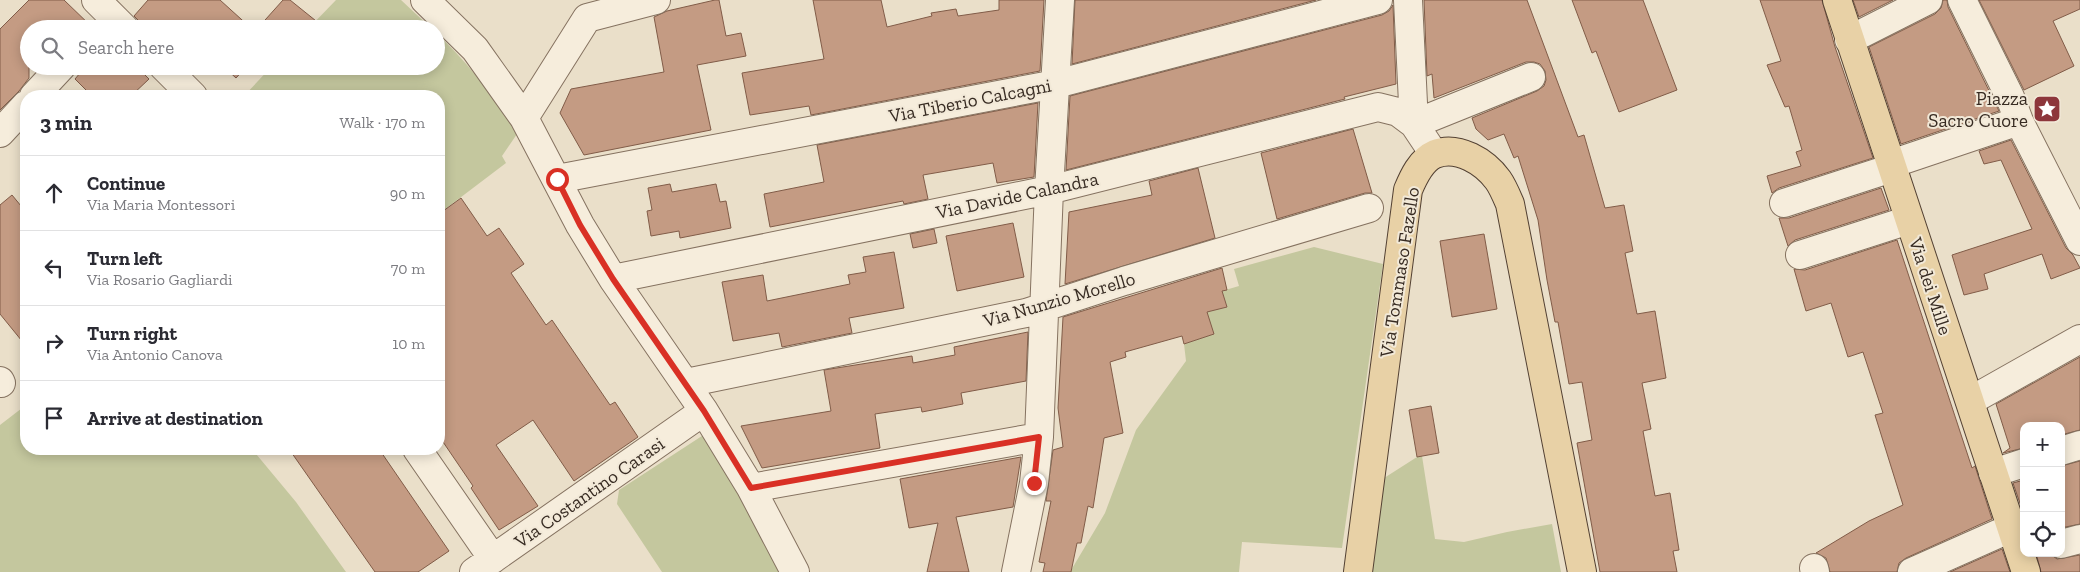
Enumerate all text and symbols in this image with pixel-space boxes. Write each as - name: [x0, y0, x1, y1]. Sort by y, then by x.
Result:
- search box: [20, 20, 445, 75]
- icon: search: [38, 34, 66, 62]
- text: Search here: [78, 36, 174, 59]
- street label: Via Tiberio Calcagni: [886, 73, 1053, 128]
- place label: Piazza Sacro Cuore: [1928, 87, 2028, 132]
- place icon: Piazza Sacro Cuore: [2032, 94, 2062, 124]
- text: 3 min: [40, 110, 92, 135]
- text: Walk · 170 m: [340, 113, 425, 132]
- street label: Via Davide Calandra: [933, 167, 1101, 224]
- route start: [546, 168, 569, 191]
- text: Continue: [87, 172, 165, 195]
- icon: ahead: [40, 179, 68, 207]
- text: 90 m: [390, 184, 425, 203]
- street label: Via Tommaso Fazello: [1375, 185, 1424, 360]
- text: Via Maria Montessori: [87, 195, 235, 214]
- street label: Via dei Mille: [1904, 234, 1957, 338]
- text: Turn left: [87, 247, 162, 270]
- icon: left: [40, 254, 68, 282]
- text: 70 m: [391, 259, 425, 278]
- street label: Via Nunzio Morello: [980, 267, 1138, 332]
- text: Via Rosario Gagliardi: [87, 270, 233, 289]
- text: Turn right: [87, 322, 177, 345]
- icon: right: [40, 329, 68, 357]
- text: 10 m: [392, 334, 425, 353]
- text: Via Antonio Canova: [87, 345, 223, 364]
- icon: arrive: [40, 404, 68, 432]
- text: Arrive at destination: [87, 407, 263, 430]
- map controls: [2020, 422, 2065, 557]
- button: +: [2020, 422, 2065, 467]
- street label: Via Costantino Carasi: [509, 432, 669, 553]
- button: −: [2020, 467, 2065, 512]
- route end: [1023, 472, 1046, 495]
- button: locate: [2020, 512, 2065, 557]

